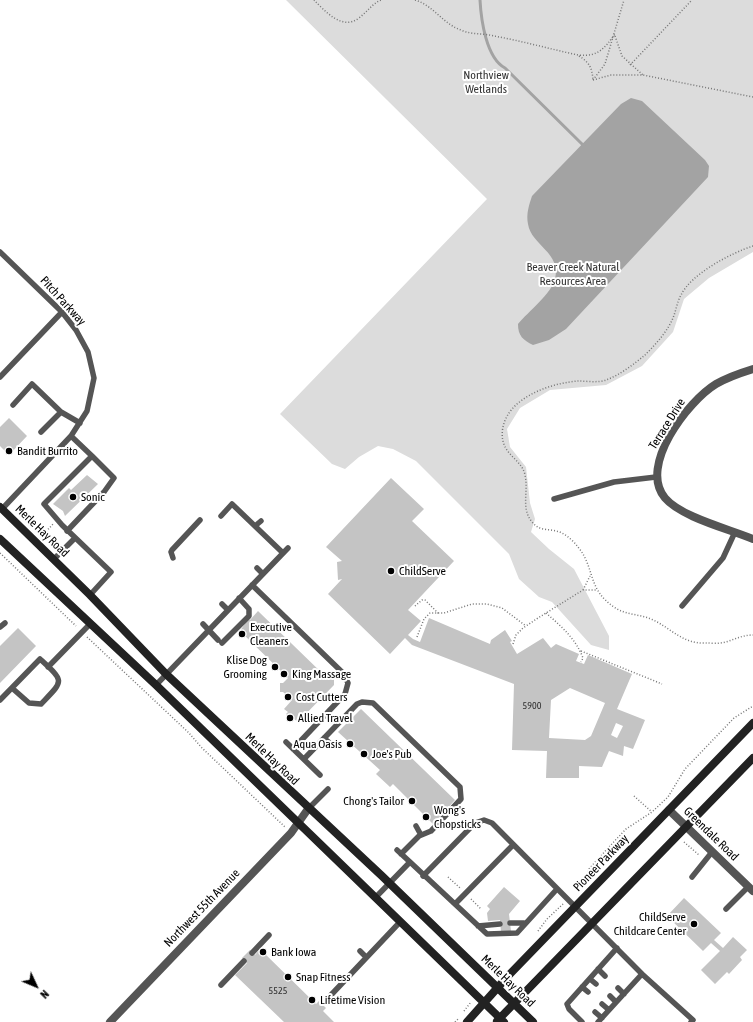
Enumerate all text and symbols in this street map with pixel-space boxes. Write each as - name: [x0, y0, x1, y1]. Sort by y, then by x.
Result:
- park label: Northview Wetlands: [463, 68, 509, 96]
- park label: Beaver Creek Natural Resources Area: [527, 260, 619, 288]
- street label: Pitch Parkway: [37, 273, 89, 329]
- street label: Terrace Drive: [646, 396, 688, 452]
- place label: Bandit Burrito: [17, 444, 78, 458]
- marker: Bandit Burrito: [4, 446, 14, 456]
- place label: Sonic: [81, 490, 105, 504]
- marker: Sonic: [68, 492, 78, 502]
- street label: Merle Hay Road: [12, 502, 72, 560]
- place label: ChildServe: [399, 564, 446, 578]
- marker: ChildServe: [386, 566, 396, 576]
- place label: Executive Cleaners: [250, 620, 292, 648]
- marker: Executive Cleaners: [237, 629, 247, 639]
- place label: Klise Dog Grooming: [223, 653, 267, 681]
- marker: Klise Dog Grooming: [270, 662, 280, 672]
- place label: King Massage: [292, 667, 351, 681]
- marker: King Massage: [279, 669, 289, 679]
- place label: Cost Cutters: [296, 690, 348, 704]
- marker: Cost Cutters: [283, 692, 293, 702]
- house number: 5900: [523, 700, 541, 712]
- place label: Allied Travel: [298, 711, 353, 725]
- marker: Allied Travel: [285, 713, 295, 723]
- street label: Merle Hay Road: [242, 730, 302, 788]
- place label: Aqua Oasis: [294, 737, 342, 751]
- marker: Aqua Oasis: [345, 739, 355, 749]
- place label: Joe's Pub: [372, 747, 412, 761]
- marker: Joe's Pub: [359, 749, 369, 759]
- place label: Chong's Tailor: [343, 794, 404, 808]
- marker: Chong's Tailor: [407, 796, 417, 806]
- place label: Wong's Chopsticks: [434, 803, 481, 831]
- street label: Greendale Road: [681, 804, 741, 864]
- marker: Wong's Chopsticks: [421, 812, 431, 822]
- street label: Pioneer Parkway: [570, 832, 632, 894]
- street label: Northwest 55th Avenue: [161, 866, 243, 950]
- place label: ChildServe Childcare Center: [614, 910, 686, 938]
- marker: ChildServe Childcare Center: [689, 919, 699, 929]
- place label: Bank Iowa: [271, 945, 316, 959]
- marker: Bank Iowa: [258, 947, 268, 957]
- street label: Merle Hay Road: [478, 952, 538, 1010]
- north arrow: [16, 966, 56, 1006]
- place label: Snap Fitness: [296, 970, 351, 984]
- marker: Snap Fitness: [283, 972, 293, 982]
- house number: 5525: [269, 985, 287, 997]
- text: N: [38, 988, 51, 1001]
- place label: Lifetime Vision: [320, 993, 385, 1007]
- marker: Lifetime Vision: [307, 995, 317, 1005]

